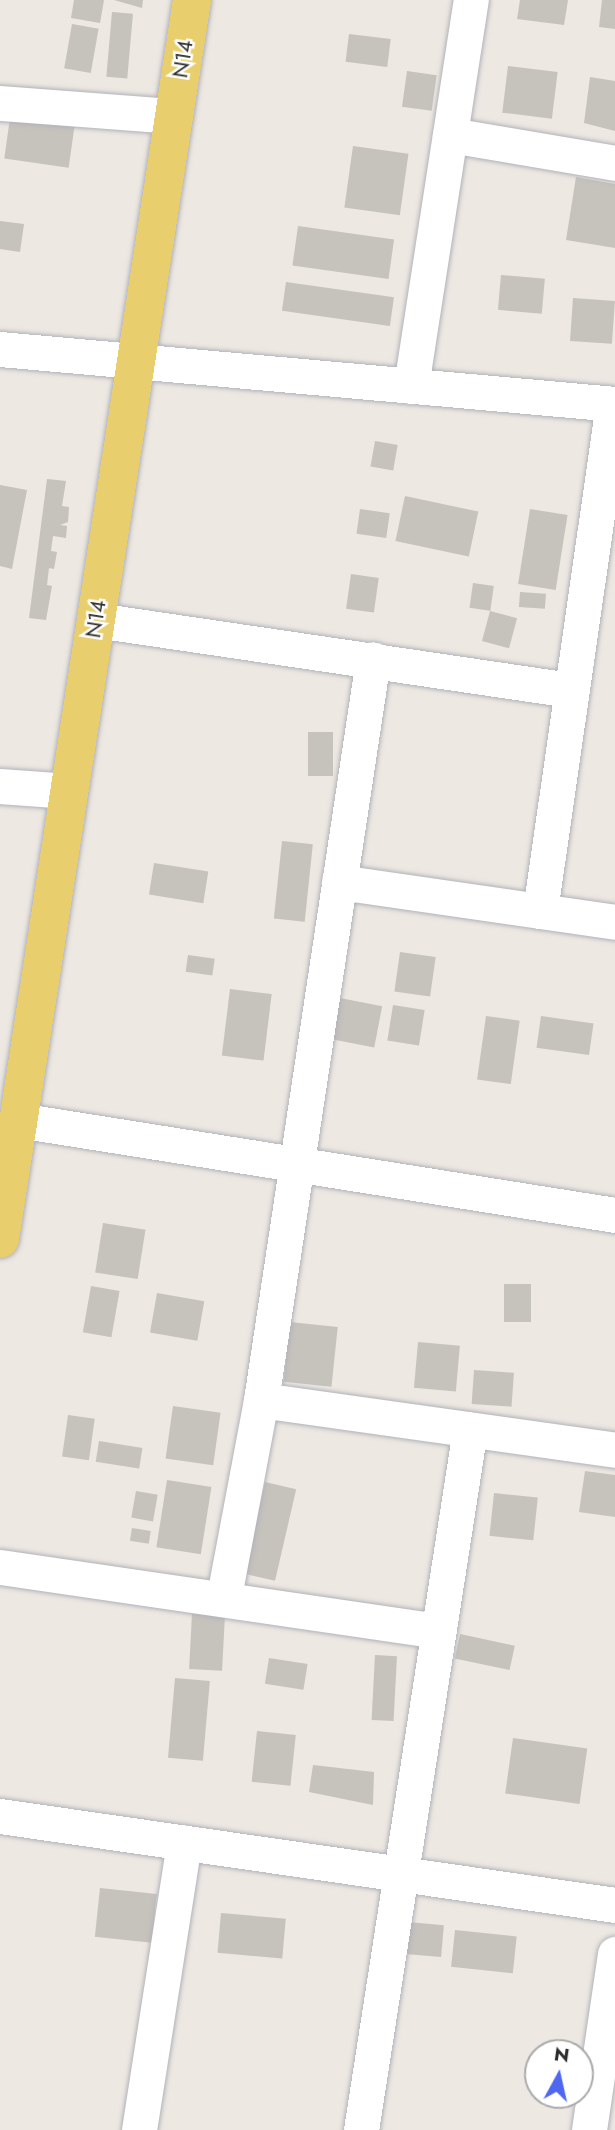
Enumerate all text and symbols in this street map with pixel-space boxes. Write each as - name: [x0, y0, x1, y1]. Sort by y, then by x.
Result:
- street label: N14: [168, 38, 198, 80]
- street label: N14: [81, 598, 111, 640]
- north arrow: [524, 2039, 594, 2109]
- text: N: [552, 2040, 571, 2069]

